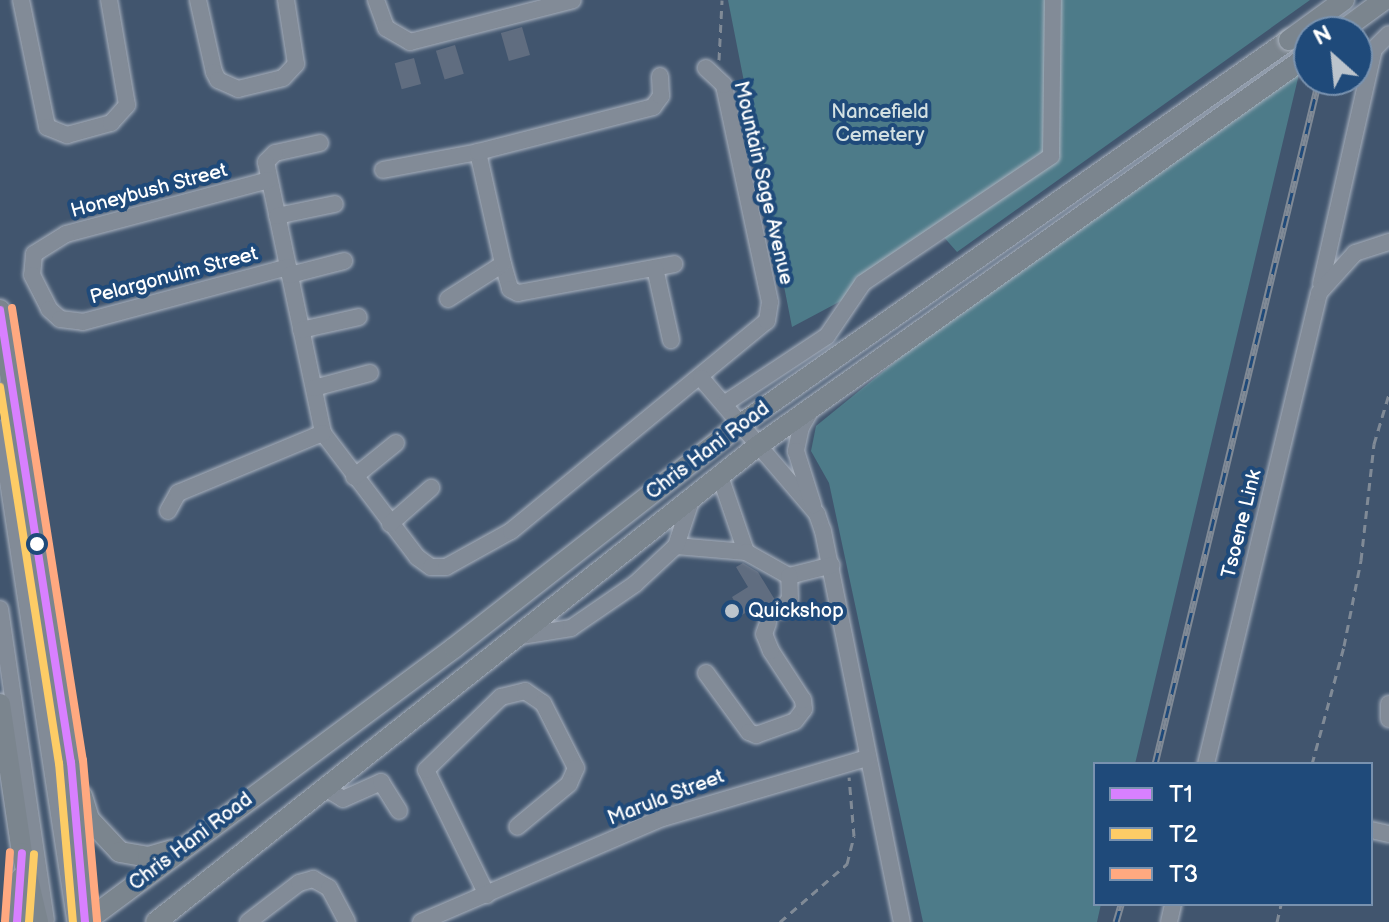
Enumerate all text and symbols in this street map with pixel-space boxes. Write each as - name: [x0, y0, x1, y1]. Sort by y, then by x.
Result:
- north arrow: [1293, 16, 1373, 96]
- text: N: [1309, 20, 1336, 52]
- street label: Mountain Sage Avenue: [728, 79, 798, 287]
- park label: Nancefield Cemetery: [831, 101, 929, 148]
- street label: Honeybush Street: [68, 159, 230, 223]
- street label: Pelargonuim Street: [87, 242, 261, 310]
- street label: Chris Hani Road: [642, 397, 774, 505]
- street label: Tsoene Link: [1217, 467, 1267, 581]
- unlabelled marker: [29, 536, 45, 552]
- place label: Quickshop: [748, 599, 844, 623]
- marker: Quickshop: [723, 602, 741, 620]
- legend: [1093, 762, 1373, 906]
- street label: Marula Street: [604, 765, 728, 831]
- text: T1: [1169, 780, 1193, 809]
- street label: Chris Hani Road: [125, 788, 257, 896]
- text: T2: [1169, 820, 1198, 849]
- text: T3: [1169, 860, 1198, 889]

